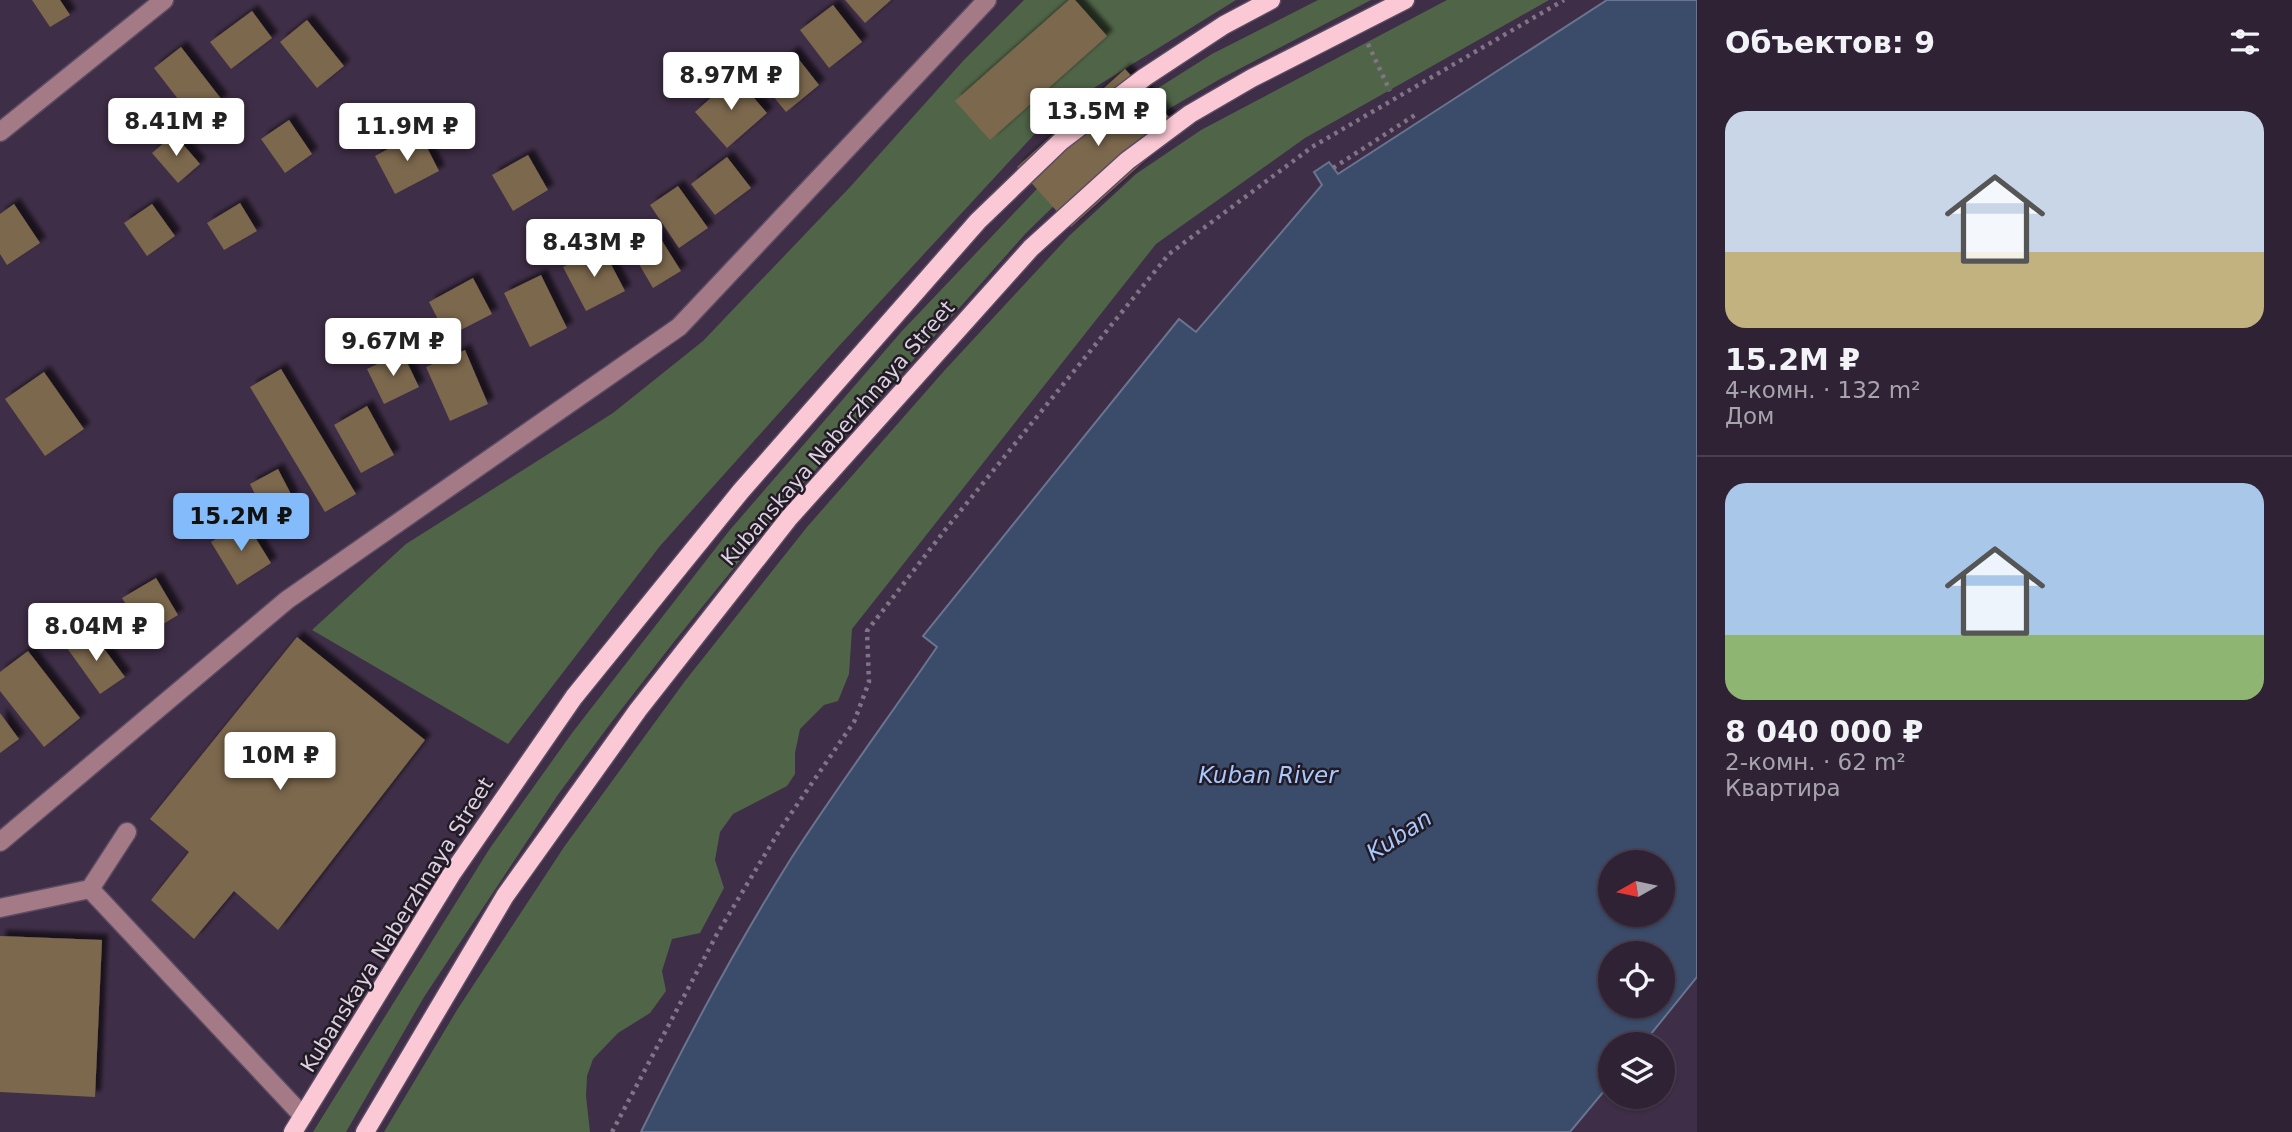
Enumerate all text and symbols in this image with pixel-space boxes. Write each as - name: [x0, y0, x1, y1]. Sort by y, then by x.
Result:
- icon: filters: [2226, 23, 2264, 61]
- text: Объектов: 9: [1725, 25, 1935, 60]
- pin: 8.97M ₽: [666, 52, 796, 112]
- text: 8.97M ₽: [679, 62, 783, 88]
- pin: 13.5M ₽: [1033, 88, 1163, 148]
- text: 13.5M ₽: [1046, 98, 1150, 124]
- pin: 8.41M ₽: [111, 99, 241, 158]
- pin: 11.9M ₽: [342, 104, 472, 163]
- text: 8.41M ₽: [124, 108, 228, 134]
- text: 11.9M ₽: [355, 113, 459, 139]
- icon: home: [1932, 156, 2058, 282]
- pin: 8.43M ₽: [529, 219, 659, 279]
- text: 8.43M ₽: [542, 229, 646, 255]
- street label: Kubanskaya Naberzhnaya Street: [716, 296, 960, 570]
- pin: 9.67M ₽: [328, 318, 458, 378]
- text: 9.67M ₽: [341, 328, 445, 354]
- text: 15.2M ₽: [1725, 342, 1860, 377]
- text: 4-комн. · 132 m²: [1725, 377, 1920, 403]
- text: Дом: [1725, 403, 1774, 429]
- pin: 15.2M ₽: [176, 494, 306, 553]
- text: 15.2M ₽: [189, 503, 293, 529]
- icon: home: [1932, 528, 2058, 654]
- pin: 8.04M ₽: [31, 604, 161, 663]
- text: 8.04M ₽: [44, 613, 148, 639]
- text: 8 040 000 ₽: [1725, 714, 1923, 749]
- pin: 10M ₽: [231, 732, 329, 792]
- text: 10M ₽: [241, 742, 319, 768]
- text: 2-комн. · 62 m²: [1725, 749, 1906, 775]
- water label: Kuban River: [1198, 762, 1339, 788]
- street label: Kubanskaya Naberzhnaya Street: [296, 773, 498, 1077]
- text: Квартира: [1725, 775, 1841, 801]
- water label: Kuban: [1362, 804, 1436, 866]
- north arrow: [1598, 850, 1675, 928]
- map controls: [1598, 850, 1675, 1109]
- button: locate: [1598, 941, 1675, 1018]
- button: layers: [1598, 1032, 1675, 1109]

